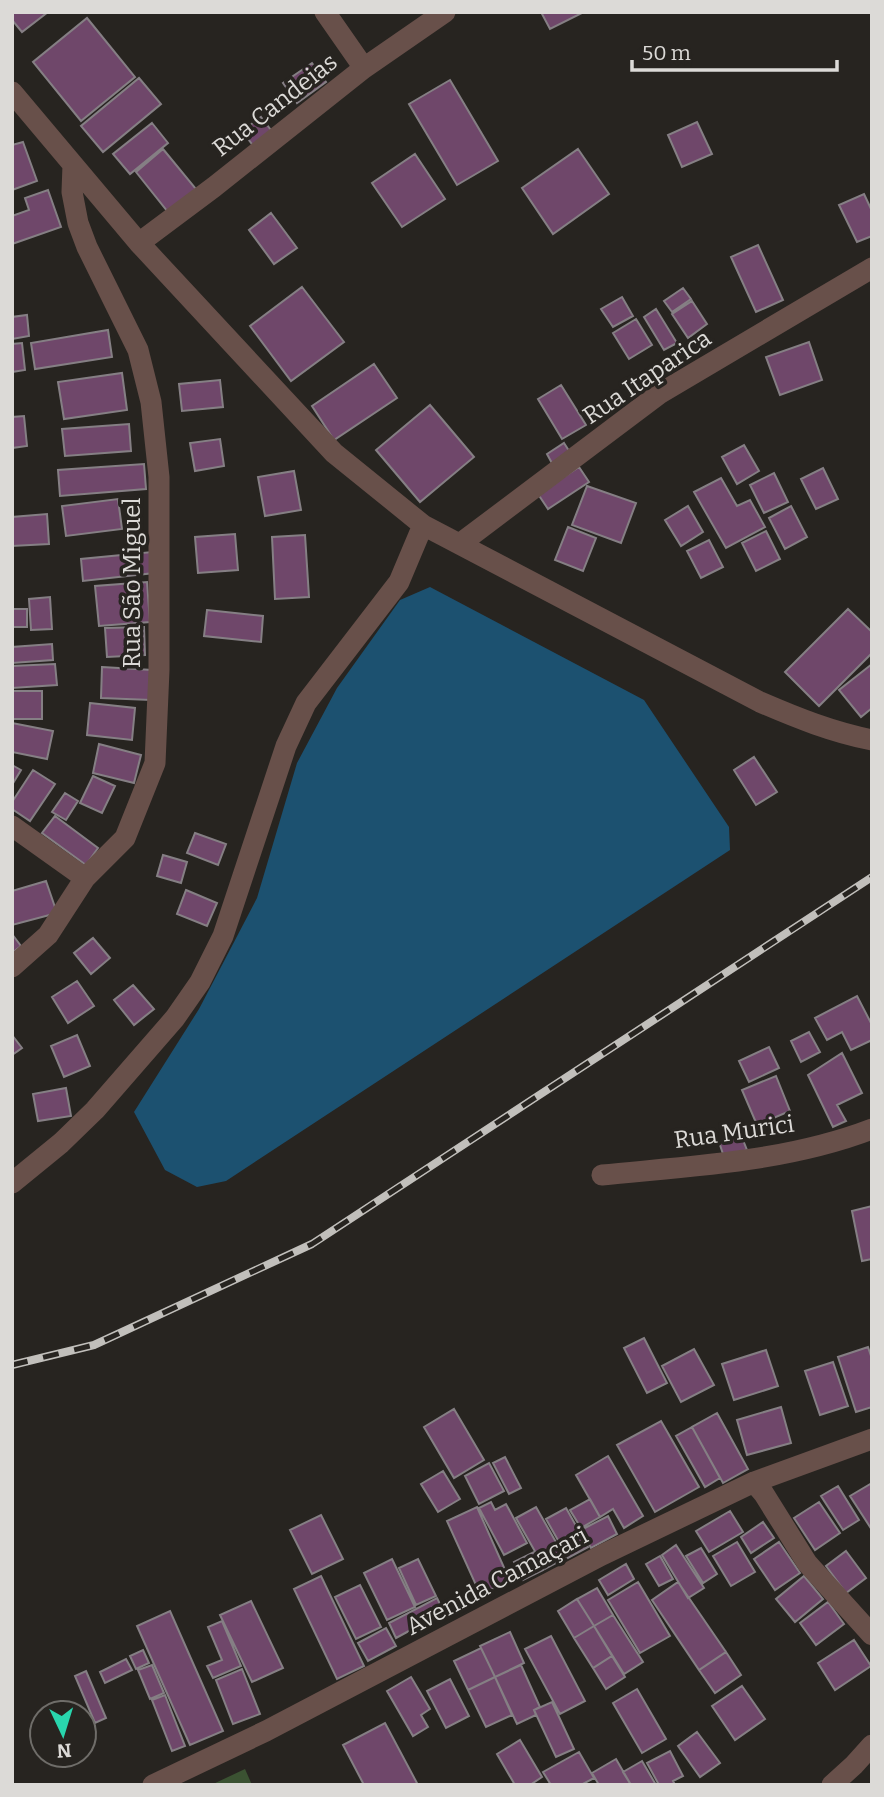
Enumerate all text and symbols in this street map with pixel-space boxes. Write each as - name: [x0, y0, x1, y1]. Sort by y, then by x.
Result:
- scale bar: [632, 28, 837, 72]
- text: 50 m: [642, 40, 691, 66]
- street label: Rua Candeias: [207, 48, 343, 162]
- street label: Rua Itaparica: [578, 324, 716, 430]
- street label: Rua São Miguel: [118, 498, 146, 668]
- street label: Rua Murici: [672, 1110, 796, 1154]
- street label: Avenida Camaçari: [401, 1521, 593, 1641]
- north arrow: [28, 1699, 98, 1769]
- text: N: [56, 1738, 72, 1762]

